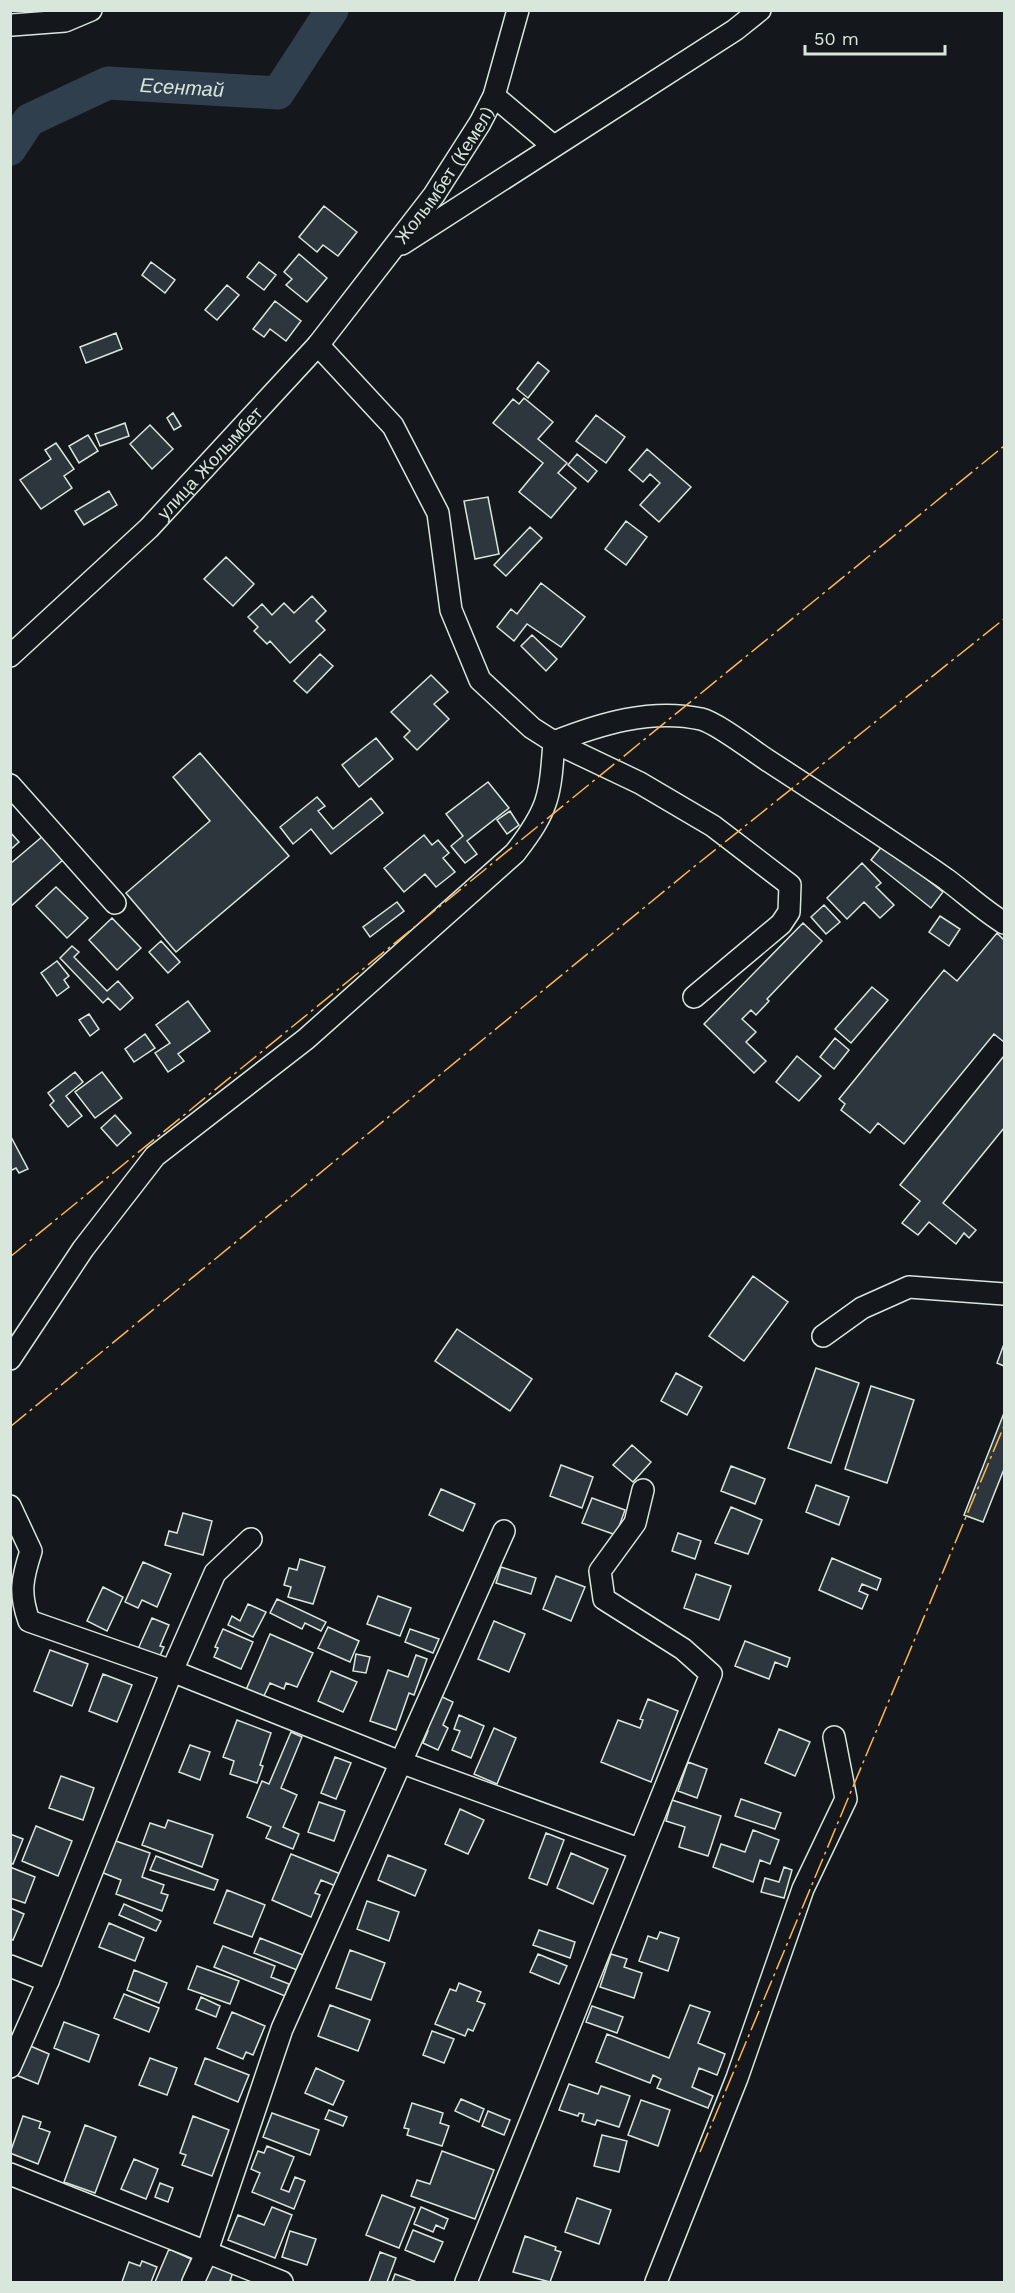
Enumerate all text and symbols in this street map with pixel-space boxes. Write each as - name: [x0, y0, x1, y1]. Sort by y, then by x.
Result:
- scale bar: [805, 18, 944, 56]
- text: 50 m: [814, 28, 859, 49]
- water label: Есентай: [139, 73, 225, 102]
- street label: Жолымбет (Кемел): [390, 103, 497, 247]
- street label: улица Жолымбет: [152, 402, 266, 523]

